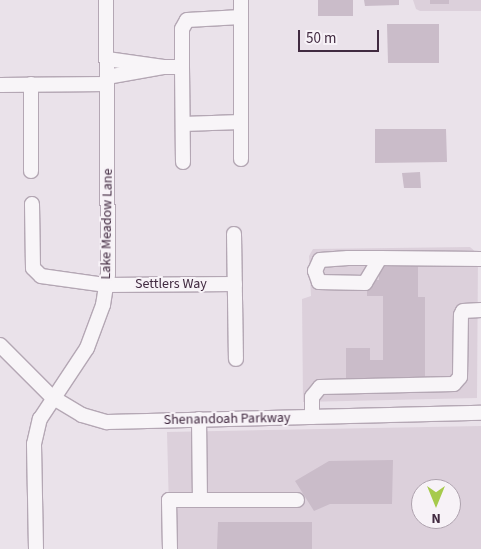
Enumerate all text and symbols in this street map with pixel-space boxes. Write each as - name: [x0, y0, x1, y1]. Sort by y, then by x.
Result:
- scale bar: [301, 20, 382, 52]
- text: 50 m: [306, 28, 336, 49]
- street label: Lake Meadow Lane: [98, 168, 116, 280]
- street label: Settlers Way: [135, 276, 207, 292]
- street label: Shenandoah Parkway: [163, 409, 291, 429]
- north arrow: [411, 479, 461, 529]
- text: N: [431, 508, 441, 528]

